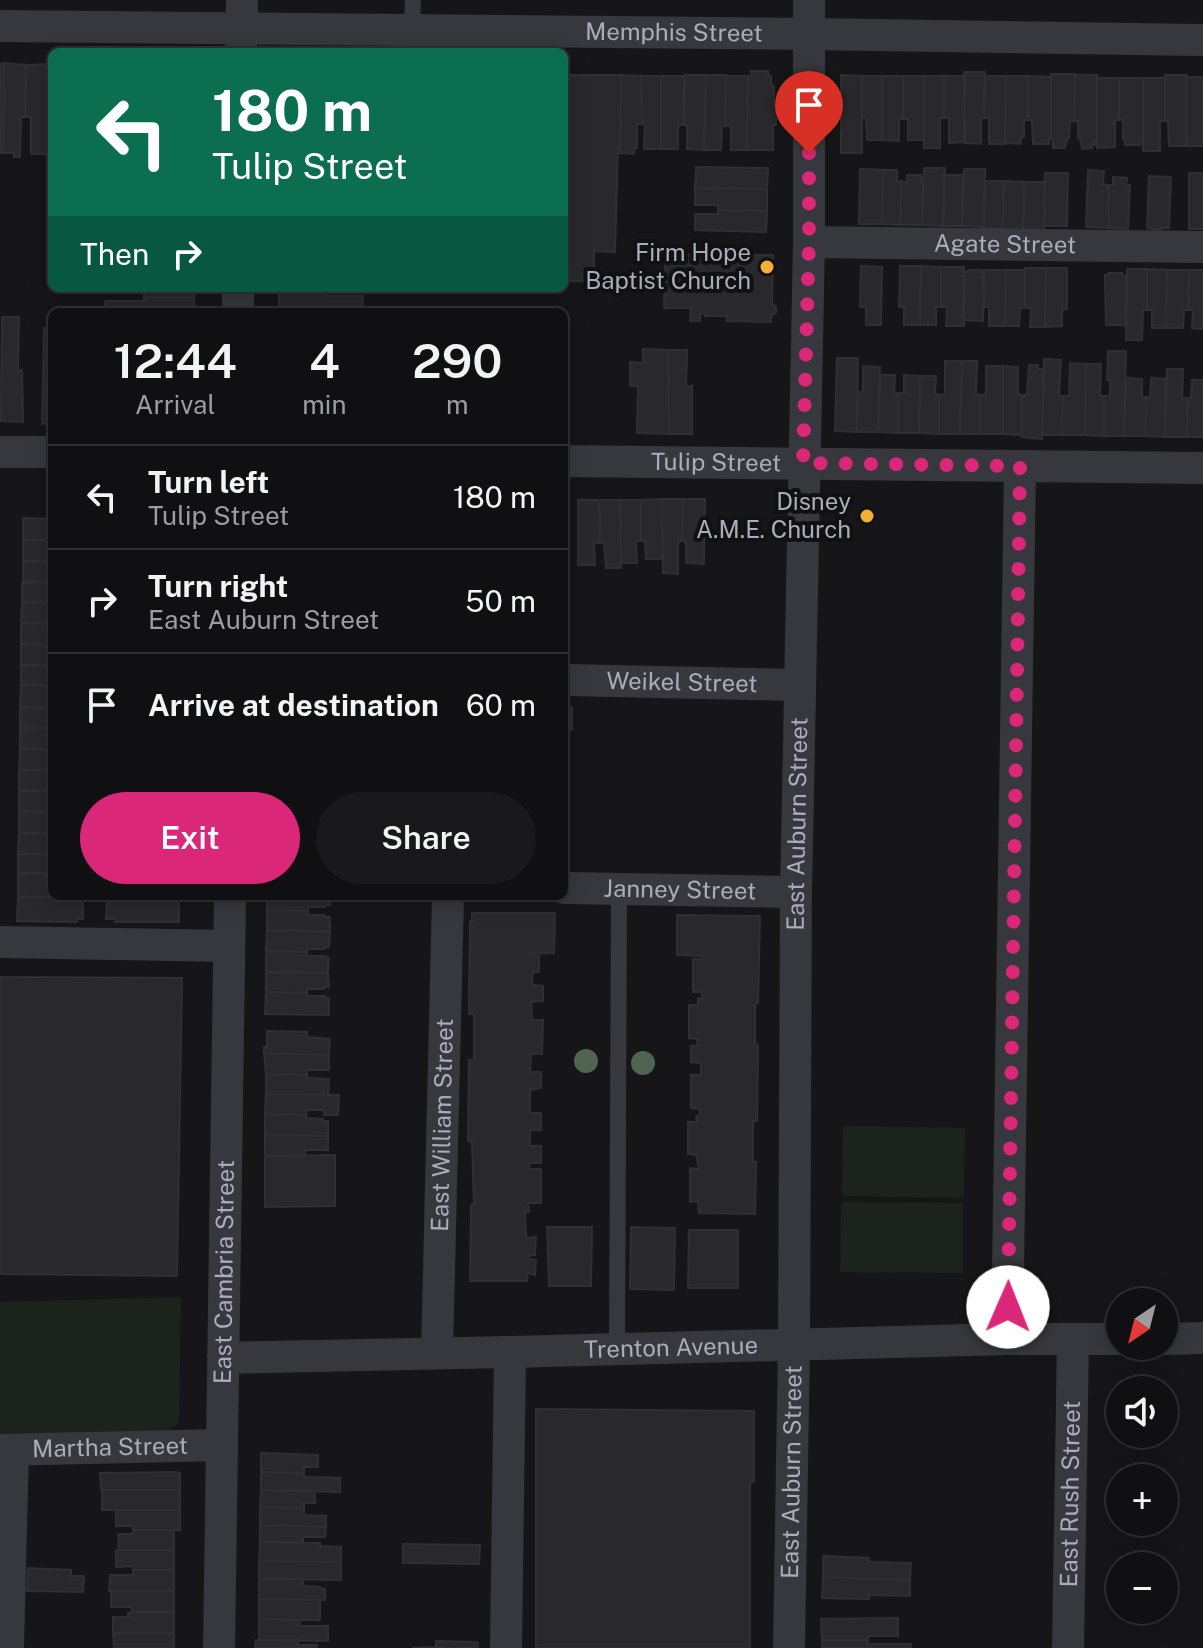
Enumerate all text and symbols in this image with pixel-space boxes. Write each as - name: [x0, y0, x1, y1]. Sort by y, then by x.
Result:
- street label: Memphis Street: [585, 17, 763, 47]
- pin: [775, 71, 843, 153]
- text: 180 m: [212, 78, 372, 144]
- icon: left: [80, 80, 184, 184]
- icon: arrive: [787, 83, 831, 127]
- text: Tulip Street: [212, 145, 407, 187]
- street label: Agate Street: [934, 229, 1076, 258]
- icon: right: [165, 232, 209, 276]
- text: Then: [80, 236, 149, 272]
- place label: Firm Hope Baptist Church: [585, 238, 751, 294]
- marker: Firm Hope Baptist Church: [758, 258, 776, 276]
- text: 12:44: [114, 332, 237, 389]
- text: 4: [309, 332, 340, 389]
- text: 290: [412, 332, 502, 389]
- text: Arrival: [135, 389, 215, 420]
- text: min: [302, 389, 346, 420]
- text: m: [446, 389, 468, 420]
- street label: Tulip Street: [651, 447, 781, 476]
- text: Turn left: [148, 464, 269, 500]
- icon: left: [80, 475, 124, 519]
- text: 180 m: [453, 479, 536, 515]
- place label: Disney A.M.E. Church: [696, 487, 851, 543]
- text: Tulip Street: [148, 500, 289, 531]
- marker: Disney A.M.E. Church: [858, 507, 876, 525]
- text: Turn right: [148, 568, 288, 604]
- icon: right: [80, 579, 124, 623]
- text: 50 m: [465, 583, 536, 619]
- text: East Auburn Street: [148, 604, 379, 635]
- street label: Weikel Street: [606, 666, 758, 697]
- icon: arrive: [80, 683, 124, 727]
- text: Arrive at destination: [148, 687, 439, 723]
- text: 60 m: [466, 687, 536, 723]
- street label: East Auburn Street: [781, 717, 812, 931]
- button: Exit: [80, 792, 300, 884]
- button: Share: [316, 792, 536, 884]
- street label: Janney Street: [604, 874, 756, 904]
- street label: East William Street: [425, 1018, 458, 1232]
- street label: East Cambria Street: [208, 1160, 239, 1384]
- position arrow: [966, 1265, 1050, 1349]
- north arrow: [1106, 1288, 1178, 1360]
- map controls: [1106, 1288, 1178, 1624]
- street label: Trenton Avenue: [583, 1331, 758, 1363]
- street label: East Auburn Street: [775, 1365, 807, 1579]
- button: sound: [1106, 1376, 1178, 1448]
- street label: East Rush Street: [1054, 1400, 1085, 1588]
- street label: Martha Street: [32, 1431, 188, 1462]
- button: +: [1106, 1464, 1178, 1536]
- button: −: [1106, 1552, 1178, 1624]

